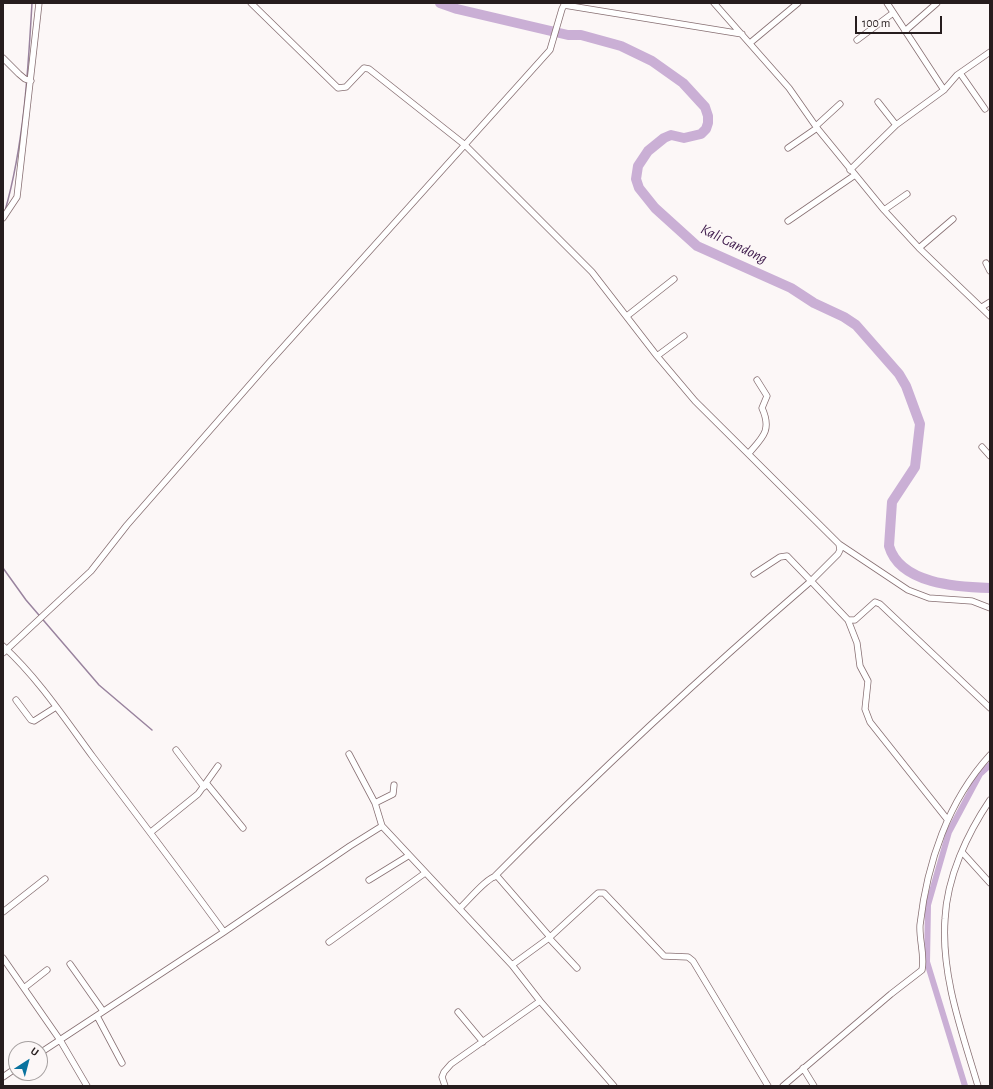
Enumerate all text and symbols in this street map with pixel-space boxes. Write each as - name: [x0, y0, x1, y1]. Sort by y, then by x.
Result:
- scale bar: [857, 8, 944, 34]
- text: 100 m: [862, 17, 890, 29]
- water label: Kali Gandong: [698, 220, 770, 268]
- north arrow: [8, 1041, 48, 1081]
- text: U: [29, 1045, 41, 1058]

